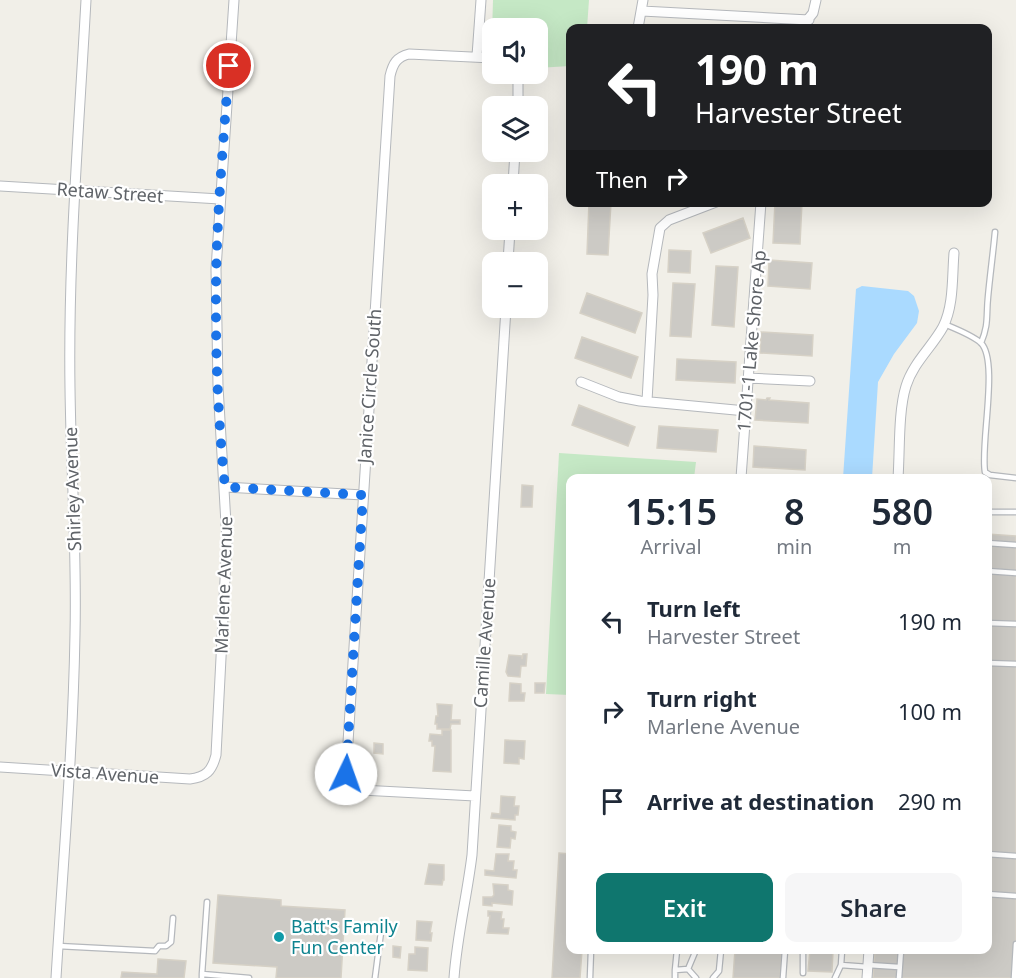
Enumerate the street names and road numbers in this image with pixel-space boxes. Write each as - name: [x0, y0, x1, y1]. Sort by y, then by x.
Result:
- street label: Retaw Street: [56, 176, 165, 208]
- street label: 1701-1 Lake Shore Ap: [731, 249, 771, 433]
- street label: Janice Circle South: [351, 308, 386, 466]
- street label: Shirley Avenue: [58, 426, 86, 552]
- street label: Marlene Avenue: [209, 516, 237, 654]
- street label: Camille Avenue: [467, 577, 501, 709]
- street label: Vista Avenue: [50, 757, 160, 789]

